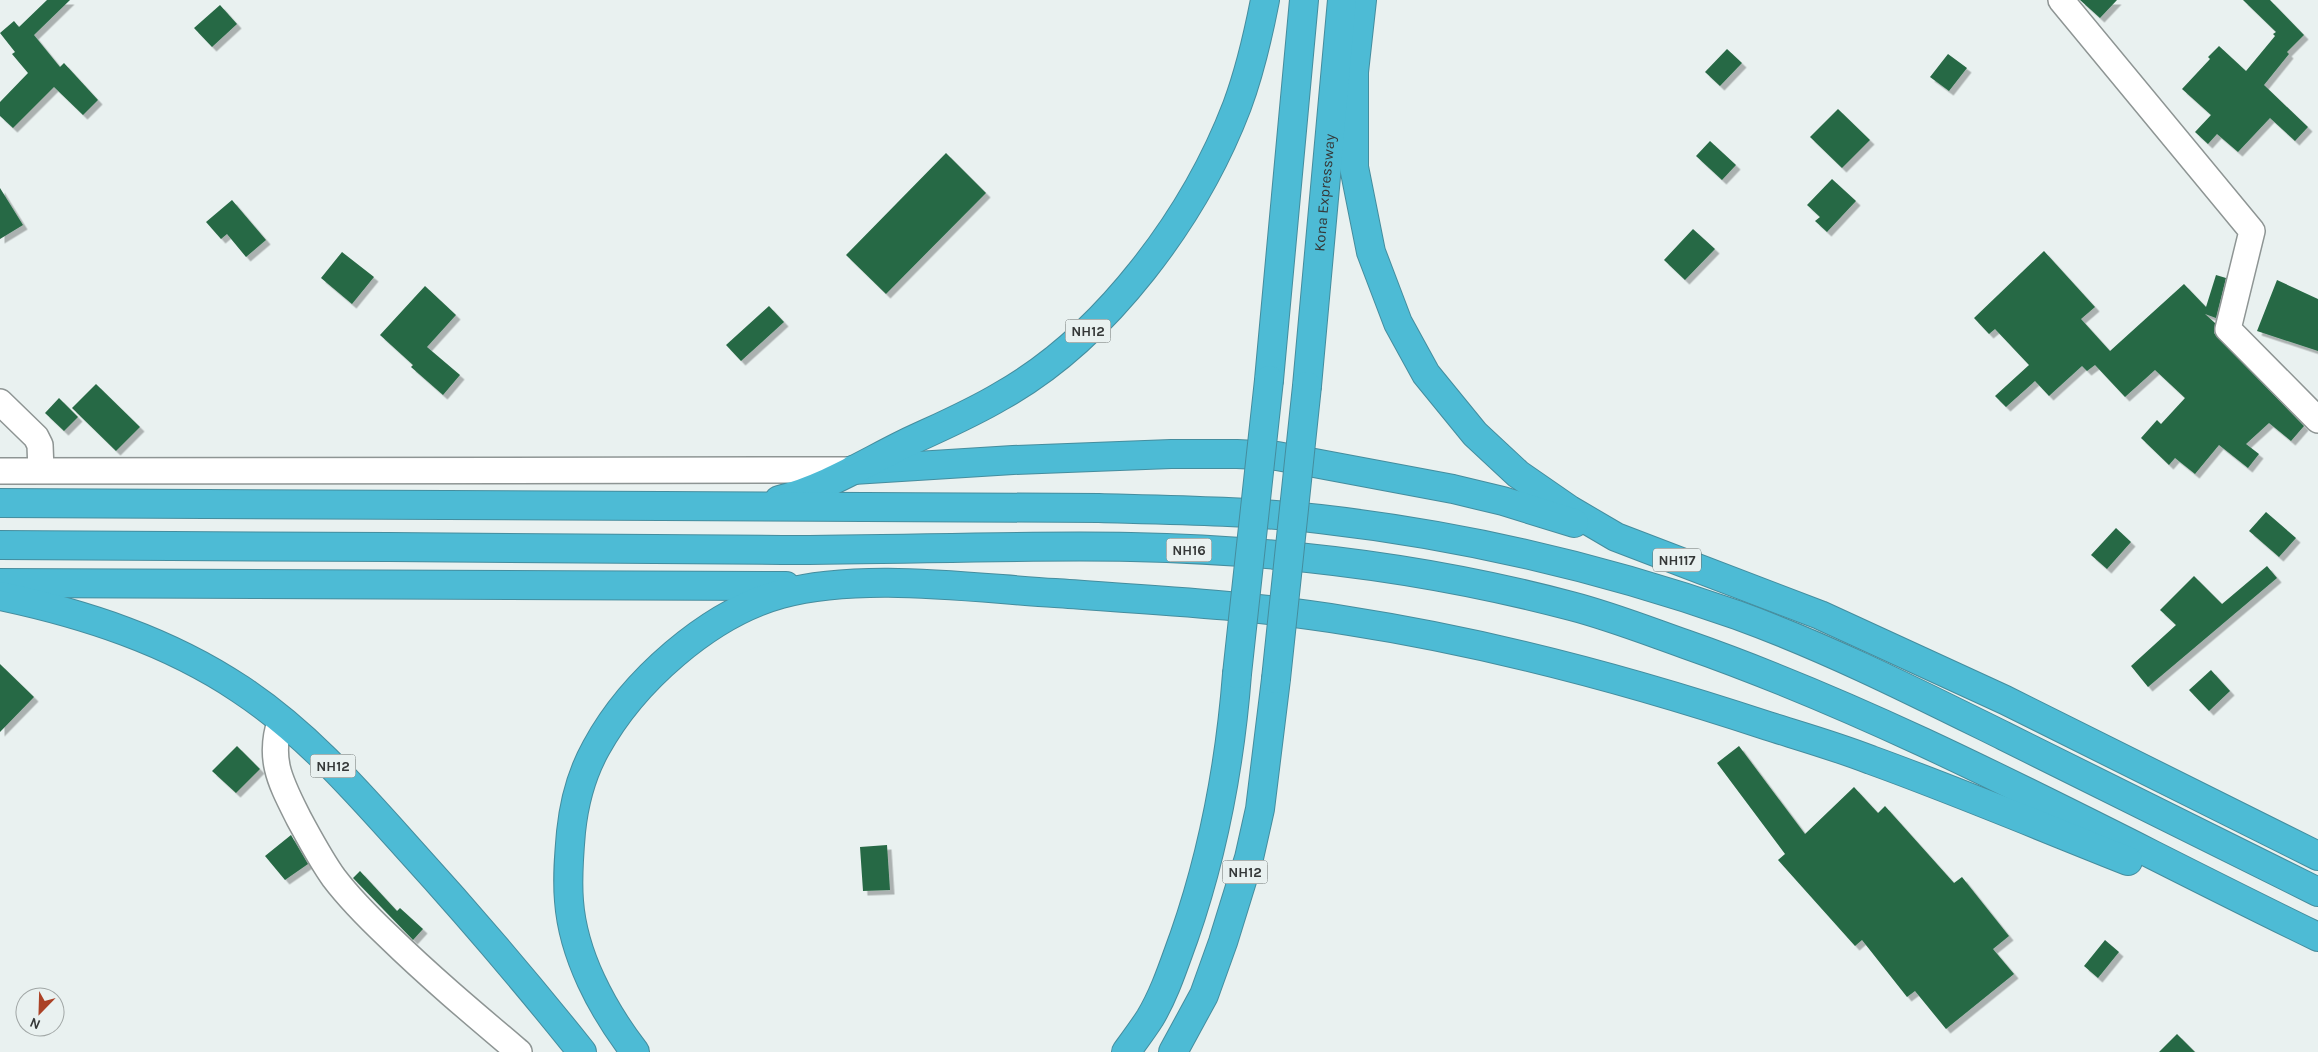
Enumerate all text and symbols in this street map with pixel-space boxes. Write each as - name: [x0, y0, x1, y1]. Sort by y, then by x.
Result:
- street label: Kona Expressway: [1310, 133, 1339, 252]
- road number: NH12: [1066, 320, 1110, 342]
- road number: NH16: [1166, 538, 1212, 562]
- road number: NH117: [1653, 548, 1701, 572]
- road number: NH12: [310, 754, 356, 778]
- road number: NH12: [1222, 860, 1268, 884]
- north arrow: [15, 987, 65, 1037]
- text: N: [27, 1014, 43, 1033]

